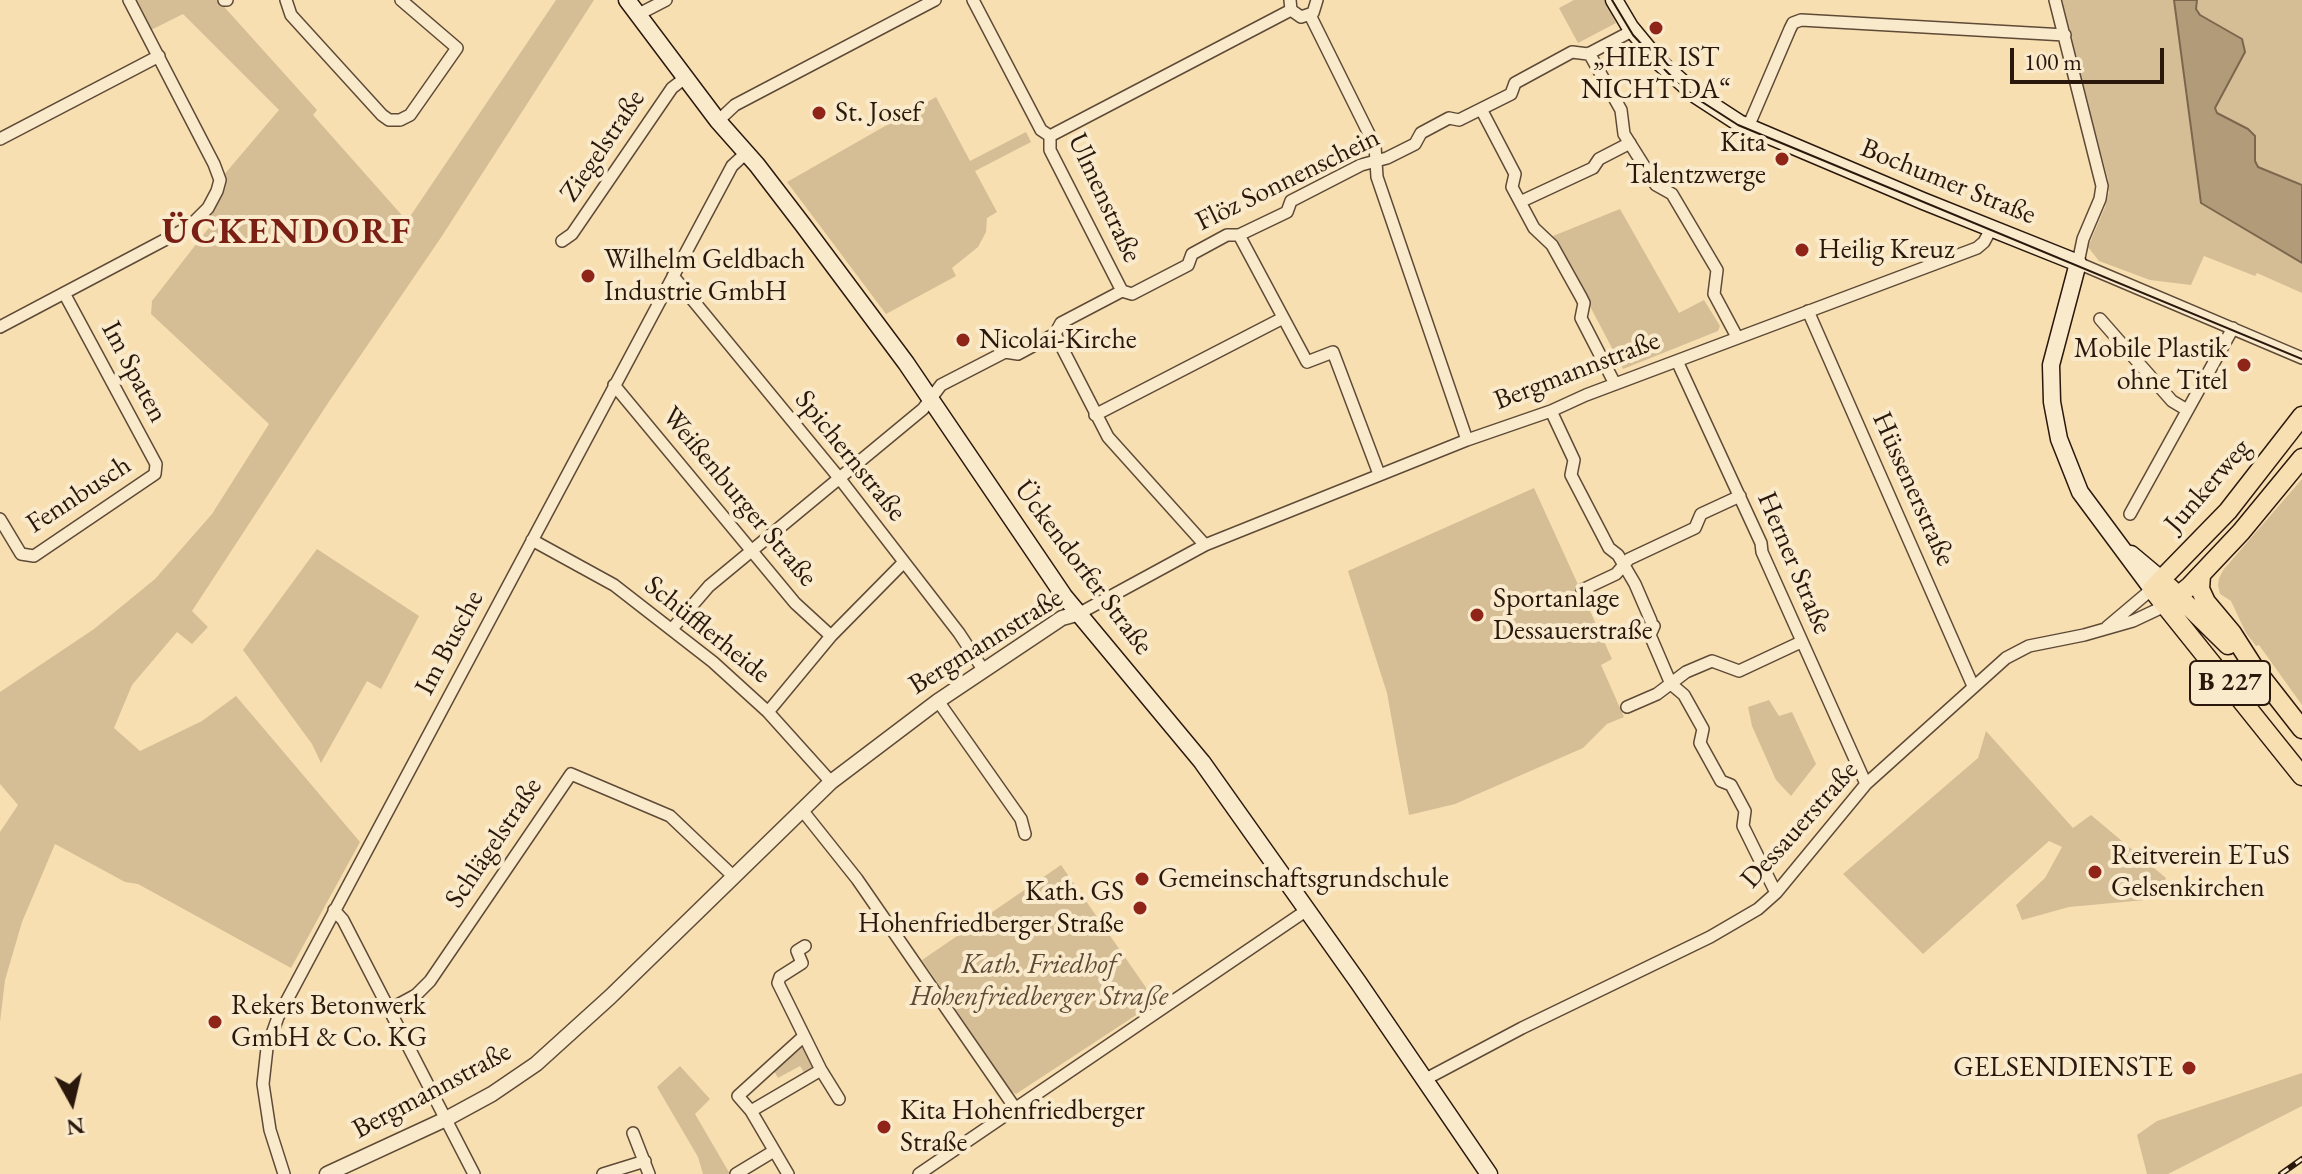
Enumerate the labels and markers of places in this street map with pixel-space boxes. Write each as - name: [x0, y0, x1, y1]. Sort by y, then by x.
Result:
- marker: „HIER IST NICHT DA“: [1647, 19, 1665, 37]
- place label: „HIER IST NICHT DA“: [1581, 41, 1731, 107]
- place label: St. Josef: [835, 96, 921, 130]
- marker: St. Josef: [810, 104, 828, 122]
- place label: Kita Talentzwerge: [1625, 126, 1766, 192]
- marker: Kita Talentzwerge: [1773, 150, 1791, 168]
- place label: Heilig Kreuz: [1818, 233, 1954, 267]
- marker: Heilig Kreuz: [1793, 241, 1811, 259]
- place label: Wilhelm Geldbach Industrie GmbH: [604, 243, 805, 309]
- marker: Wilhelm Geldbach Industrie GmbH: [579, 267, 597, 285]
- place label: Nicolai-Kirche: [979, 323, 1137, 357]
- marker: Nicolai-Kirche: [954, 331, 972, 349]
- place label: Mobile Plastik ohne Titel: [2074, 332, 2228, 398]
- marker: Mobile Plastik ohne Titel: [2235, 356, 2253, 374]
- place label: Sportanlage Dessauerstraße: [1493, 582, 1653, 648]
- marker: Sportanlage Dessauerstraße: [1468, 606, 1486, 624]
- place label: Reitverein ETuS Gelsenkirchen: [2111, 839, 2290, 905]
- place label: Gemeinschaftsgrundschule: [1158, 862, 1449, 896]
- marker: Reitverein ETuS Gelsenkirchen: [2086, 863, 2104, 881]
- marker: Gemeinschaftsgrundschule: [1133, 870, 1151, 888]
- place label: Kath. GS Hohenfriedberger Straße: [858, 875, 1124, 941]
- marker: Kath. GS Hohenfriedberger Straße: [1131, 899, 1149, 917]
- place label: Rekers Betonwerk GmbH & Co. KG: [231, 989, 427, 1055]
- marker: Rekers Betonwerk GmbH & Co. KG: [206, 1013, 224, 1031]
- place label: GELSENDIENSTE: [1953, 1051, 2173, 1085]
- marker: GELSENDIENSTE: [2180, 1059, 2198, 1077]
- place label: Kita Hohenfriedberger Straße: [900, 1094, 1145, 1160]
- marker: Kita Hohenfriedberger Straße: [875, 1118, 893, 1136]

